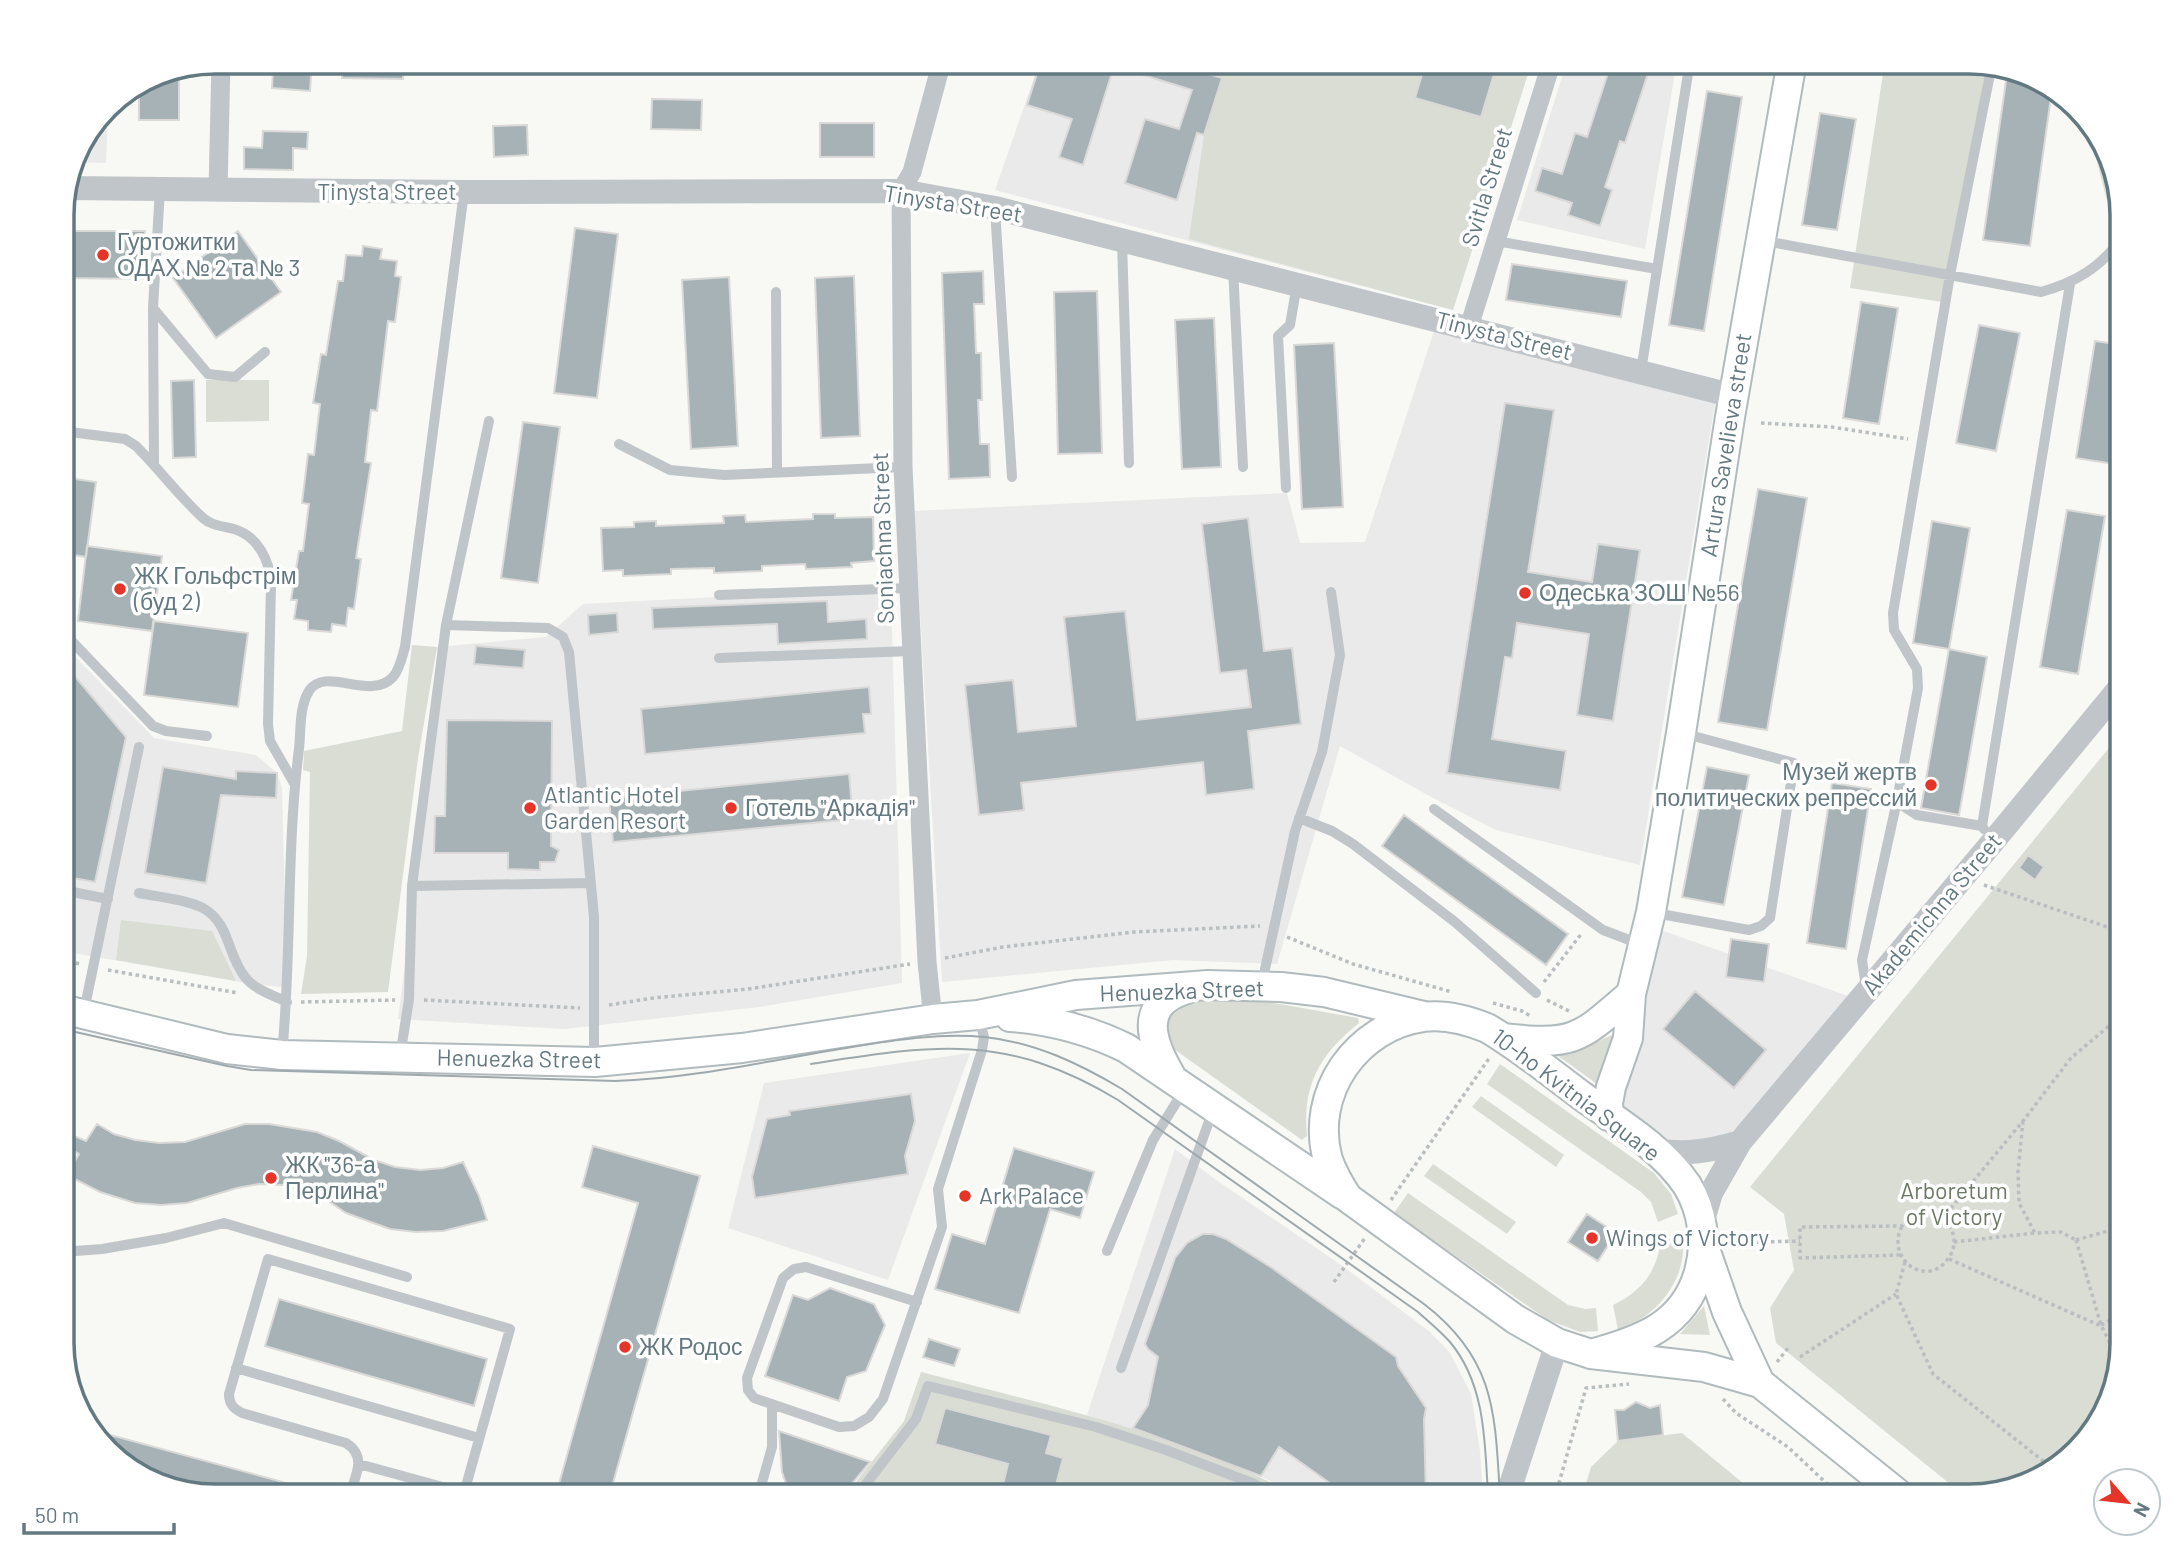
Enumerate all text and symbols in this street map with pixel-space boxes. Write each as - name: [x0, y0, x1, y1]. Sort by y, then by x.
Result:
- street label: Svitla Street: [1455, 124, 1517, 250]
- street label: Tinysta Street: [317, 177, 457, 205]
- street label: Tinysta Street: [882, 178, 1024, 228]
- place label: Гуртожитки ОДАХ № 2 та № 3: [117, 227, 300, 281]
- marker: Гуртожитки ОДАХ № 2 та № 3: [95, 247, 111, 263]
- street label: Tinysta Street: [1433, 305, 1575, 365]
- street label: Artura Savelieva street: [1693, 331, 1757, 559]
- street label: Soniachna Street: [865, 452, 899, 624]
- place label: ЖК Гольфстрім (буд 2): [133, 561, 297, 615]
- place label: Одеська ЗОШ №56: [1539, 578, 1740, 606]
- marker: ЖК Гольфстрім (буд 2): [112, 581, 128, 597]
- marker: Одеська ЗОШ №56: [1517, 585, 1533, 601]
- place label: Музей жертв политических репрессий: [1655, 757, 1917, 811]
- marker: Музей жертв политических репрессий: [1923, 777, 1939, 793]
- place label: Atlantic Hotel Garden Resort: [544, 780, 687, 834]
- place label: Готель "Аркадія": [745, 793, 915, 821]
- marker: Atlantic Hotel Garden Resort: [522, 800, 538, 816]
- marker: Готель "Аркадія": [723, 800, 739, 816]
- street label: Akademichna Street: [1855, 827, 2007, 1000]
- street label: Henuezka Street: [1099, 973, 1265, 1007]
- street label: 10-ho Kvitnia Square: [1487, 1022, 1666, 1167]
- street label: Henuezka Street: [436, 1043, 602, 1073]
- place label: ЖК "36-а Перлина": [285, 1150, 384, 1204]
- marker: ЖК "36-а Перлина": [263, 1170, 279, 1186]
- park label: Arboretum of Victory: [1900, 1176, 2008, 1230]
- place label: Ark Palace: [979, 1181, 1084, 1209]
- marker: Ark Palace: [957, 1188, 973, 1204]
- place label: Wings of Victory: [1606, 1223, 1769, 1251]
- marker: Wings of Victory: [1584, 1230, 1600, 1246]
- place label: ЖК Родос: [639, 1332, 743, 1360]
- marker: ЖК Родос: [617, 1339, 633, 1355]
- north arrow: [2092, 1467, 2162, 1537]
- scale bar: [24, 1492, 175, 1536]
- text: N: [2129, 1499, 2156, 1521]
- text: 50 m: [35, 1502, 79, 1527]

